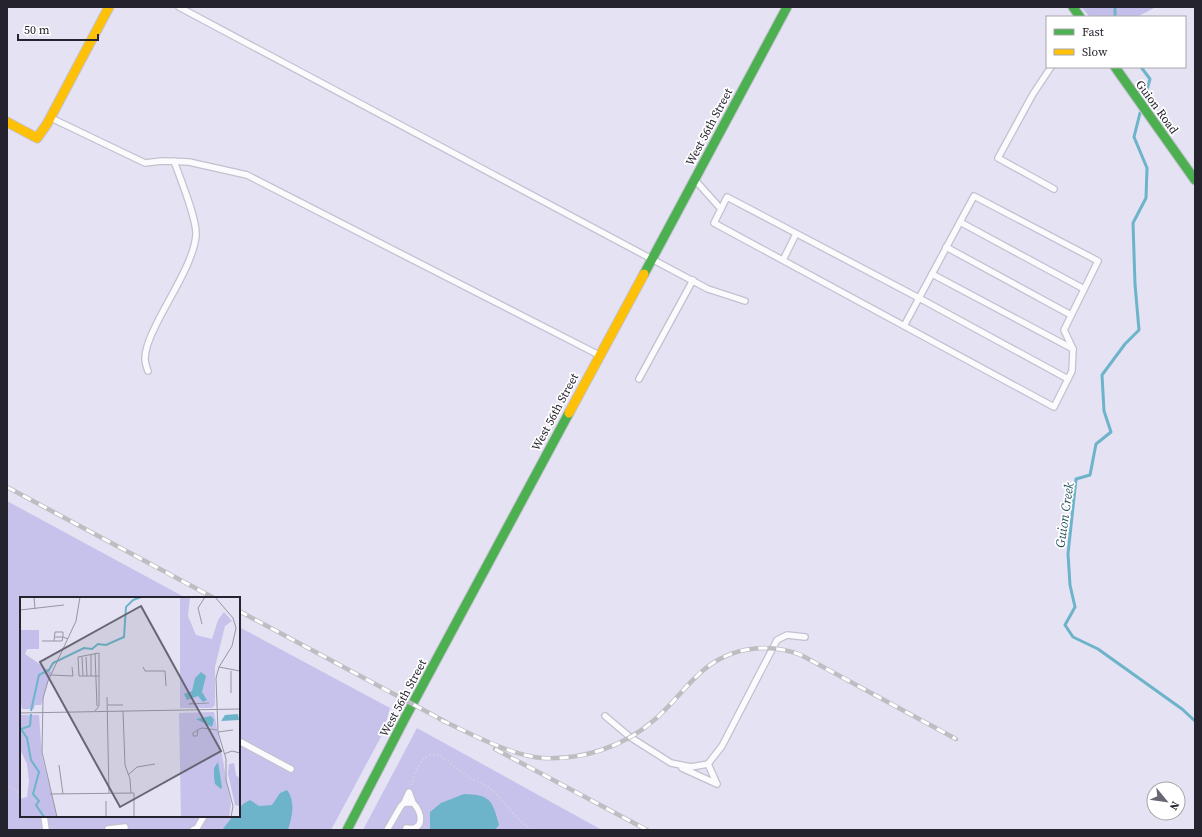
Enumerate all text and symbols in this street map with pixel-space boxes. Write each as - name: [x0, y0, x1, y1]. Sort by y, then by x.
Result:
- scale bar: [18, 16, 98, 42]
- legend: [1046, 16, 1186, 68]
- text: 50 m: [24, 22, 50, 38]
- text: Fast: [1082, 24, 1104, 40]
- text: Slow: [1082, 44, 1108, 60]
- street label: Guion Road: [1132, 77, 1182, 137]
- street label: West 56th Street: [682, 85, 736, 169]
- street label: West 56th Street: [528, 370, 582, 454]
- water label: Guion Creek: [1051, 480, 1078, 549]
- inset map: [20, 597, 240, 817]
- street label: West 56th Street: [376, 656, 430, 740]
- north arrow: [1146, 781, 1186, 821]
- text: N: [1166, 798, 1183, 813]

